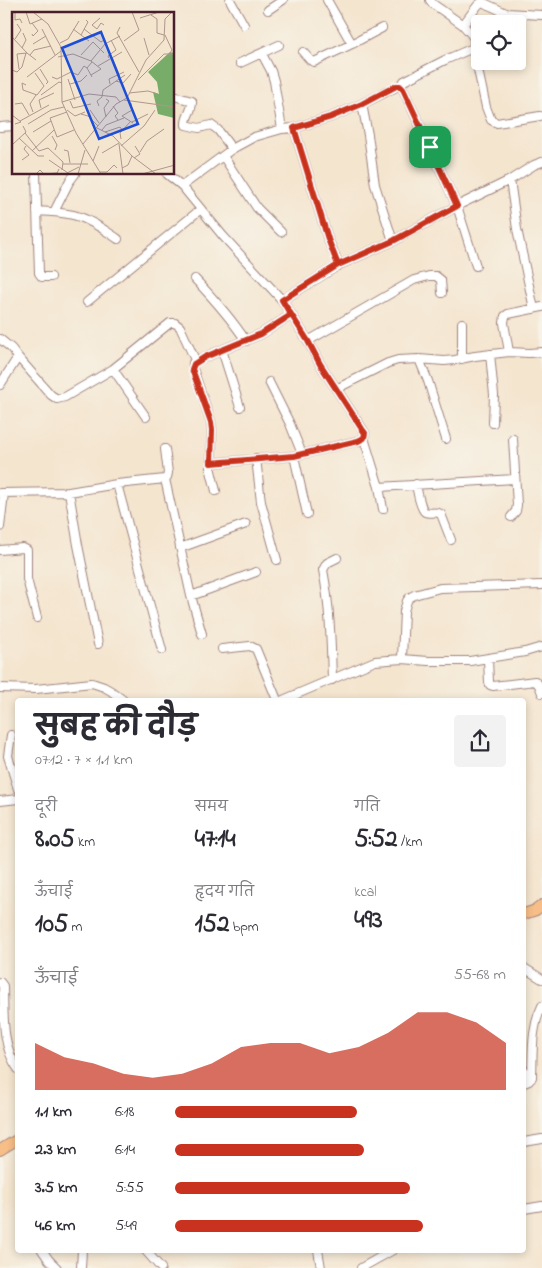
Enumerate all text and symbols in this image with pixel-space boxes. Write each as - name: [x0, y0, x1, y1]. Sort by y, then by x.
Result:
- inset map: [12, 12, 175, 175]
- map controls: [471, 15, 526, 70]
- button: locate: [471, 15, 526, 70]
- pin: [409, 126, 451, 168]
- icon: arrive: [416, 133, 444, 161]
- text: सुबह की दौड़: [35, 708, 197, 749]
- button: share: [454, 715, 506, 767]
- text: 07:12 · 7 × 1.1 km: [35, 748, 133, 772]
- text: दूरी: [35, 797, 57, 818]
- text: समय: [195, 797, 228, 818]
- text: गति: [354, 797, 380, 818]
- text: 8.05: [35, 822, 75, 858]
- text: 47:14: [195, 822, 236, 858]
- text: 5:52: [354, 822, 397, 858]
- text: km: [75, 832, 95, 853]
- text: /km: [397, 832, 422, 853]
- text: ऊँचाई: [35, 882, 73, 903]
- text: हृदय गति: [195, 882, 254, 903]
- text: kcal: [354, 882, 377, 903]
- text: 493: [354, 903, 382, 939]
- text: 105: [35, 907, 68, 943]
- text: 152: [195, 907, 229, 943]
- text: m: [68, 917, 82, 938]
- text: bpm: [229, 917, 259, 938]
- text: 55–68 m: [454, 963, 506, 987]
- text: ऊँचाई: [35, 967, 78, 991]
- text: 1.1 km: [35, 1100, 72, 1124]
- text: 6:18: [115, 1100, 135, 1124]
- text: 2.3 km: [35, 1138, 76, 1162]
- text: 6:14: [115, 1138, 135, 1162]
- text: 3.5 km: [35, 1176, 77, 1200]
- text: 5:55: [115, 1176, 144, 1200]
- text: 4.6 km: [35, 1214, 75, 1238]
- text: 5:49: [115, 1214, 137, 1238]

